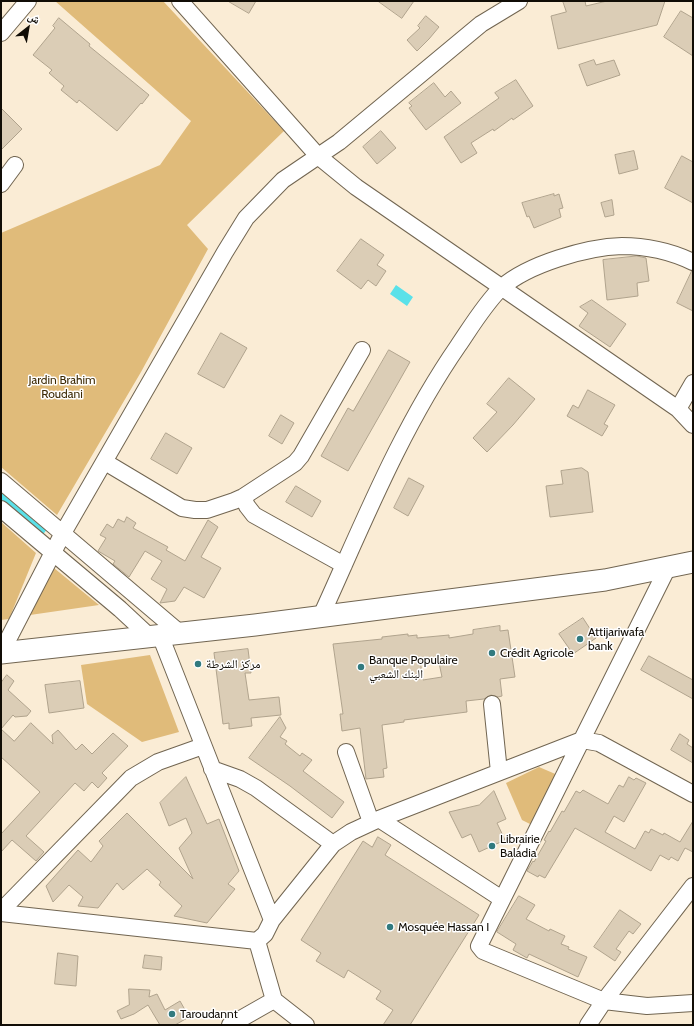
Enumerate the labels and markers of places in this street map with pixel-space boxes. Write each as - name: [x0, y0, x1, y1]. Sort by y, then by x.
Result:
- place label: Attijariwafa bank: [588, 625, 644, 653]
- marker: Attijariwafa bank: [575, 634, 585, 644]
- place label: Crédit Agricole: [500, 646, 574, 660]
- marker: Crédit Agricole: [487, 648, 497, 658]
- place label: Banque Populaire البنك الشعبي: [369, 653, 458, 681]
- place label: مركز الشرطة: [206, 657, 260, 671]
- marker: مركز الشرطة: [193, 659, 203, 669]
- marker: Banque Populaire البنك الشعبي: [356, 662, 366, 672]
- place label: Librairie Baladia: [500, 832, 540, 860]
- marker: Librairie Baladia: [487, 841, 497, 851]
- place label: Mosquée Hassan I: [398, 920, 489, 934]
- marker: Mosquée Hassan I: [385, 922, 395, 932]
- place label: Taroudannt: [180, 1007, 238, 1021]
- marker: Taroudannt: [167, 1009, 177, 1019]

